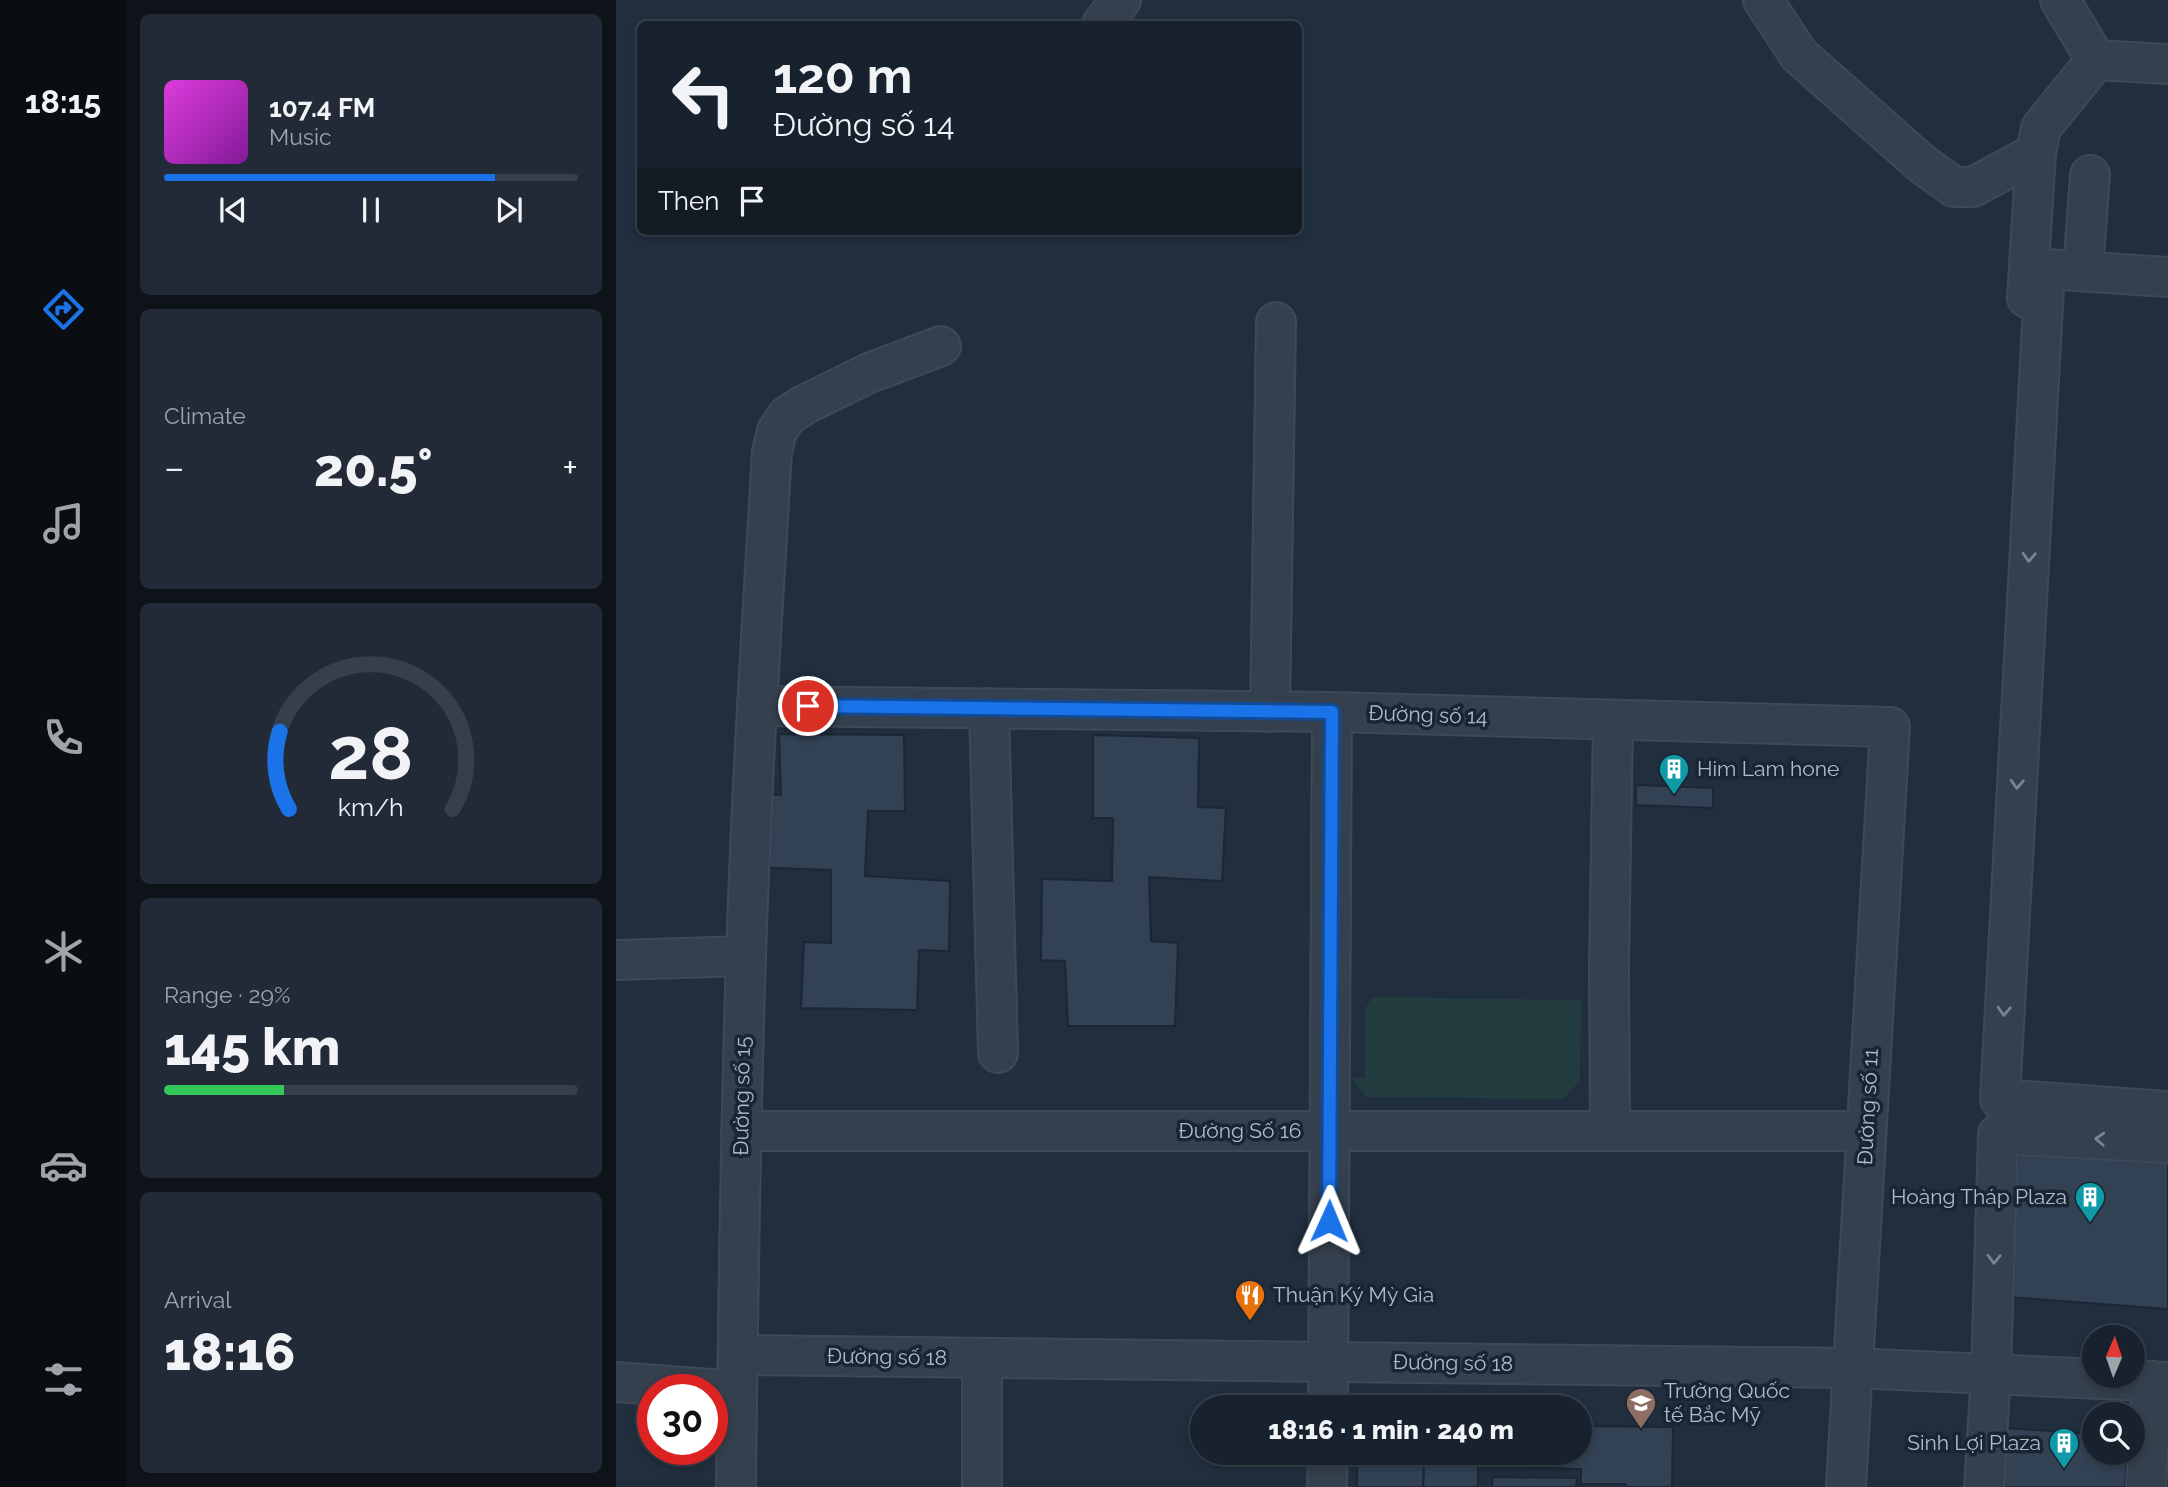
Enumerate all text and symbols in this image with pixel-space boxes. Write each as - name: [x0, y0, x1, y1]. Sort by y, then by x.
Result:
- text: 120 m: [773, 47, 912, 104]
- icon: left: [658, 49, 749, 140]
- text: 18:15: [25, 83, 101, 120]
- text: 107.4 FM: [269, 93, 375, 123]
- text: Đường số 14: [773, 106, 955, 143]
- text: Music: [269, 123, 332, 150]
- icon: arrive: [733, 182, 771, 220]
- text: Then: [658, 186, 719, 216]
- icon: previous: [214, 191, 252, 229]
- icon: pause: [352, 191, 390, 229]
- icon: next: [490, 191, 528, 229]
- icon: directions: [39, 285, 88, 334]
- text: Climate: [164, 402, 246, 429]
- text: 20.5°: [314, 437, 433, 498]
- text: −: [164, 445, 184, 490]
- text: +: [562, 445, 578, 490]
- icon: music: [39, 499, 88, 548]
- one-way arrow: [2022, 552, 2037, 563]
- pin: [778, 676, 838, 736]
- icon: arrive: [789, 687, 827, 725]
- street label: Đường số 14: [1368, 700, 1488, 729]
- text: 28: [328, 712, 414, 797]
- icon: phone: [39, 713, 88, 762]
- building icon: Him Lam hone: [1657, 752, 1691, 796]
- place label: Him Lam hone: [1697, 756, 1839, 781]
- one-way arrow: [2009, 779, 2024, 790]
- text: km/h: [338, 792, 404, 822]
- icon: climate: [39, 927, 88, 976]
- text: Range · 29%: [164, 981, 290, 1008]
- one-way arrow: [1997, 1006, 2012, 1017]
- text: 145 km: [164, 1016, 340, 1077]
- street label: Đường số 15: [728, 1036, 755, 1156]
- street label: Đường số 11: [1852, 1048, 1883, 1166]
- street label: Đường Số 16: [1179, 1118, 1301, 1143]
- one-way arrow: [2094, 1132, 2105, 1147]
- icon: car: [39, 1141, 88, 1190]
- building icon: Hoàng Tháp Plaza: [2073, 1180, 2107, 1224]
- position arrow: [1292, 1184, 1366, 1258]
- place label: Hoàng Tháp Plaza: [1891, 1184, 2067, 1209]
- one-way arrow: [1986, 1254, 2002, 1264]
- restaurant icon: Thuận Ký Mỳ Gia: [1233, 1278, 1267, 1322]
- place label: Thuận Ký Mỳ Gia: [1273, 1282, 1434, 1307]
- text: Arrival: [164, 1286, 231, 1313]
- text: 18:16: [164, 1321, 295, 1382]
- north arrow: [2082, 1325, 2146, 1388]
- map controls: [2082, 1325, 2145, 1465]
- street label: Đường số 18: [827, 1343, 947, 1370]
- street label: Đường số 18: [1393, 1349, 1513, 1376]
- icon: filters: [39, 1355, 88, 1404]
- speed limit sign: 30: [637, 1374, 728, 1465]
- place label: Trường Quốc tế Bắc Mỹ: [1664, 1378, 1790, 1427]
- school or university icon: Trường Quốc tế Bắc Mỹ: [1624, 1386, 1658, 1430]
- button: search: [2082, 1402, 2145, 1465]
- text: 18:16 · 1 min · 240 m: [1268, 1415, 1514, 1445]
- building icon: Sinh Lợi Plaza: [2047, 1426, 2081, 1470]
- place label: Sinh Lợi Plaza: [1907, 1430, 2041, 1455]

